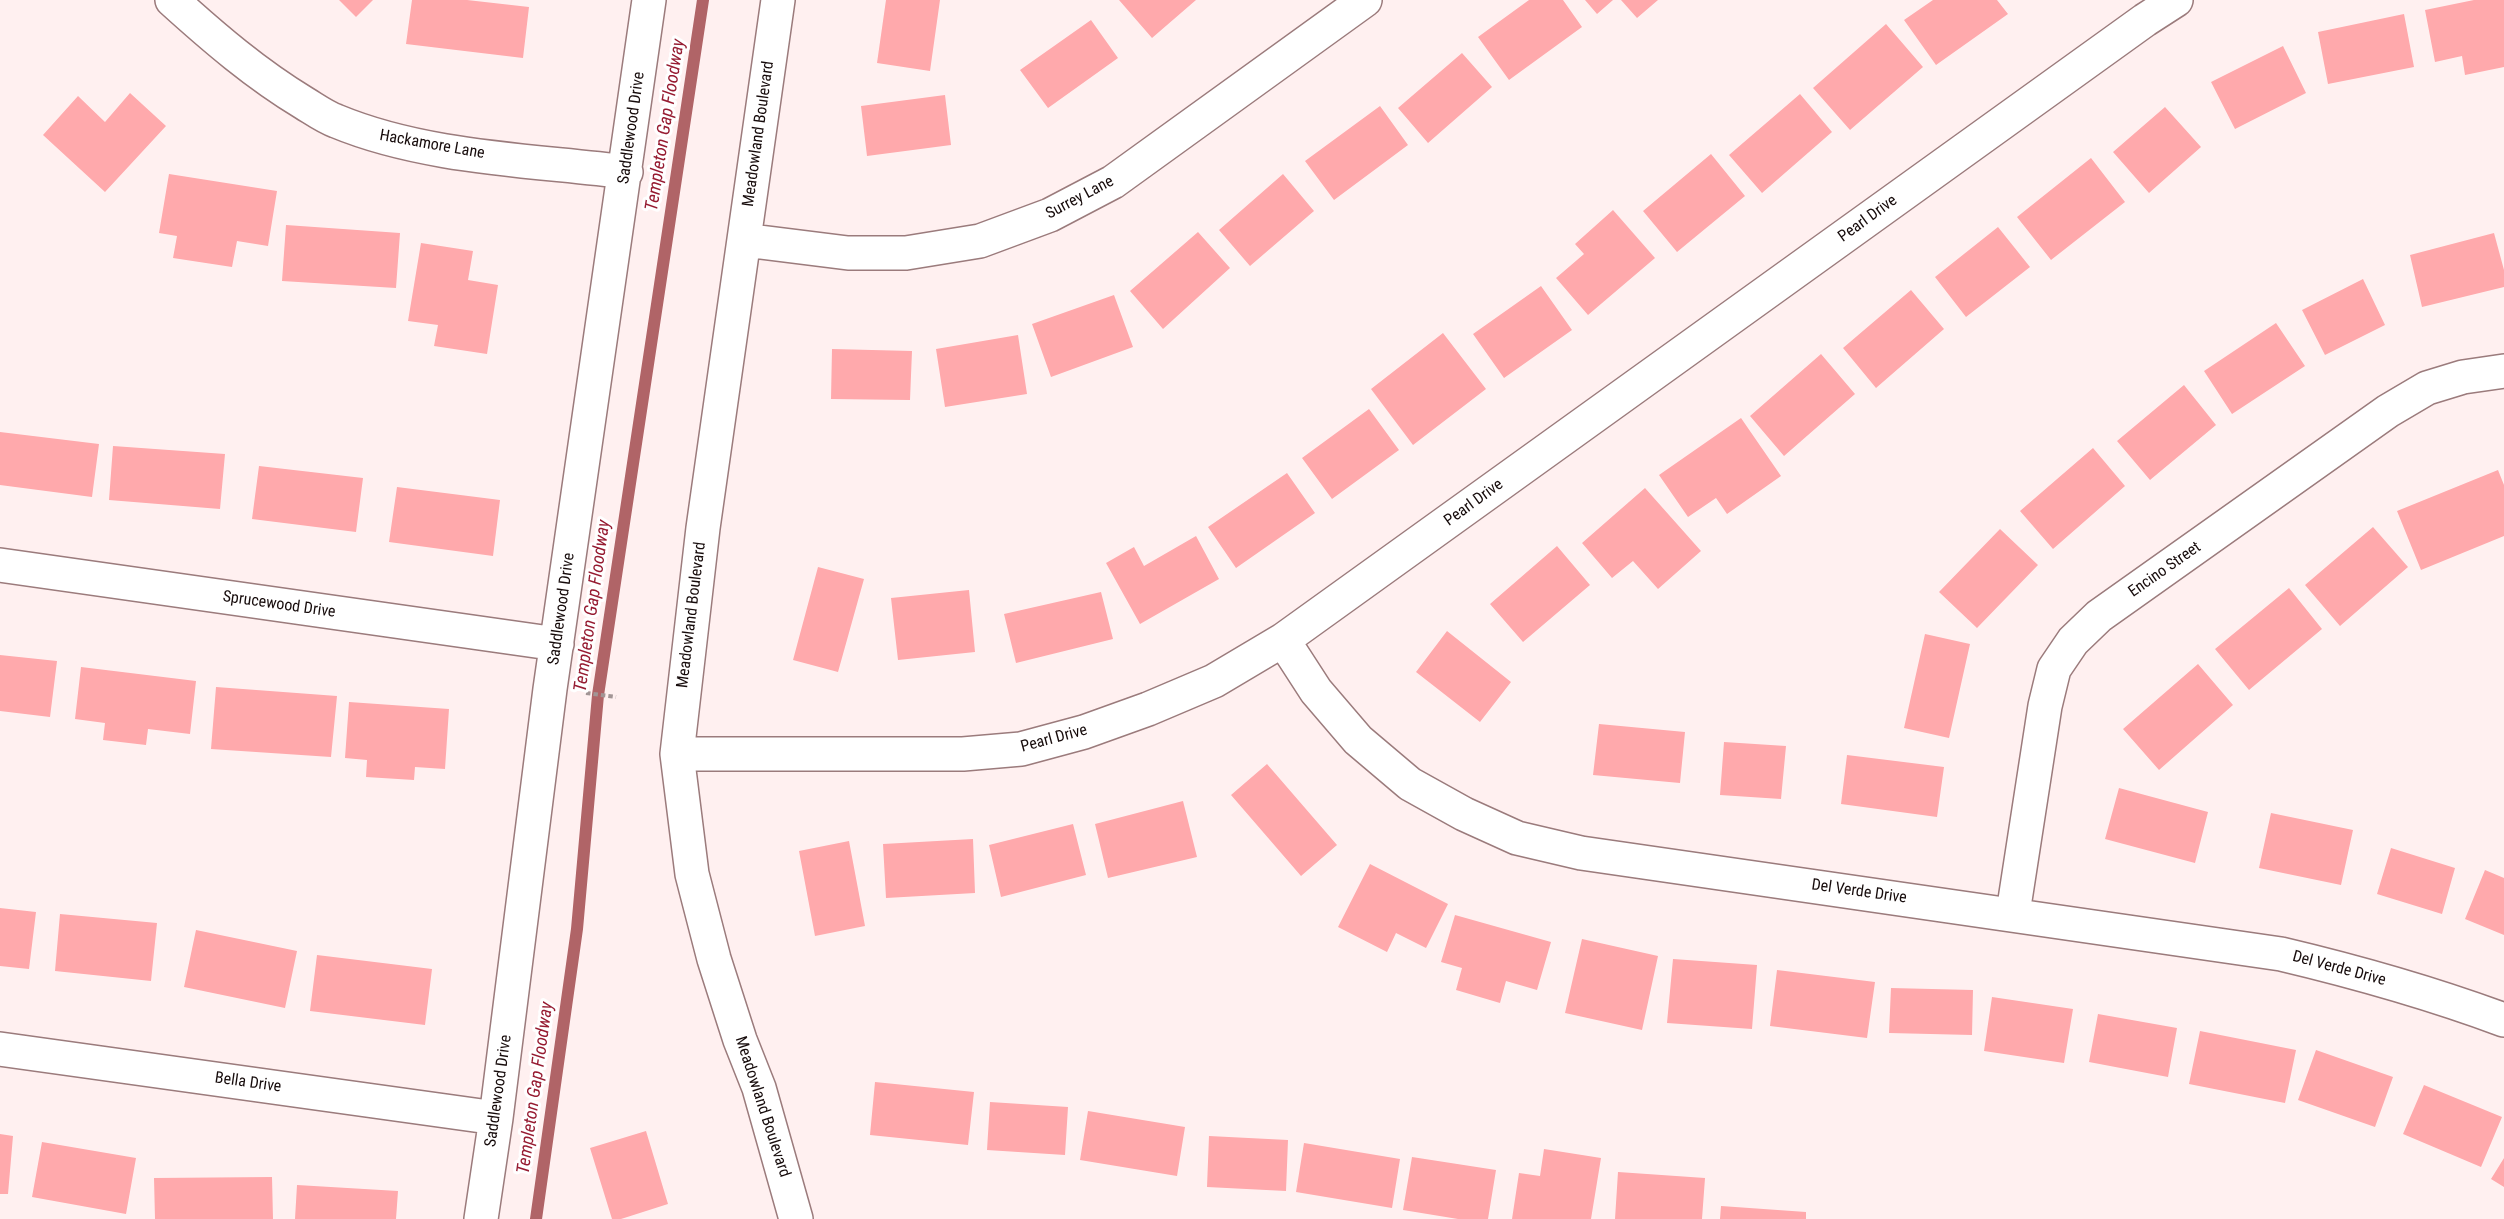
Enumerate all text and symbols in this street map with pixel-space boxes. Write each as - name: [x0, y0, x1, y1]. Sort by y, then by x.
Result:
- water label: Templeton Gap Floodway: [642, 38, 690, 212]
- street label: Meadowland Boulevard: [739, 60, 779, 208]
- street label: Saddlewood Drive: [615, 71, 649, 185]
- street label: Hackamore Lane: [378, 126, 486, 164]
- street label: Surrey Lane: [1043, 172, 1117, 224]
- street label: Pearl Drive: [1835, 191, 1901, 247]
- street label: Pearl Drive: [1441, 475, 1507, 531]
- water label: Templeton Gap Floodway: [570, 519, 616, 693]
- street label: Encino Street: [2125, 538, 2205, 602]
- street label: Meadowland Boulevard: [674, 541, 710, 689]
- street label: Saddlewood Drive: [545, 552, 579, 666]
- street label: Sprucewood Drive: [221, 588, 337, 622]
- street label: Pearl Drive: [1019, 721, 1089, 757]
- street label: Del Verde Drive: [1810, 876, 1908, 908]
- street label: Del Verde Drive: [2290, 947, 2388, 991]
- water label: Templeton Gap Floodway: [513, 1001, 559, 1175]
- street label: Saddlewood Drive: [482, 1034, 516, 1148]
- street label: Meadowland Boulevard: [730, 1034, 794, 1180]
- street label: Bella Drive: [214, 1069, 282, 1097]

